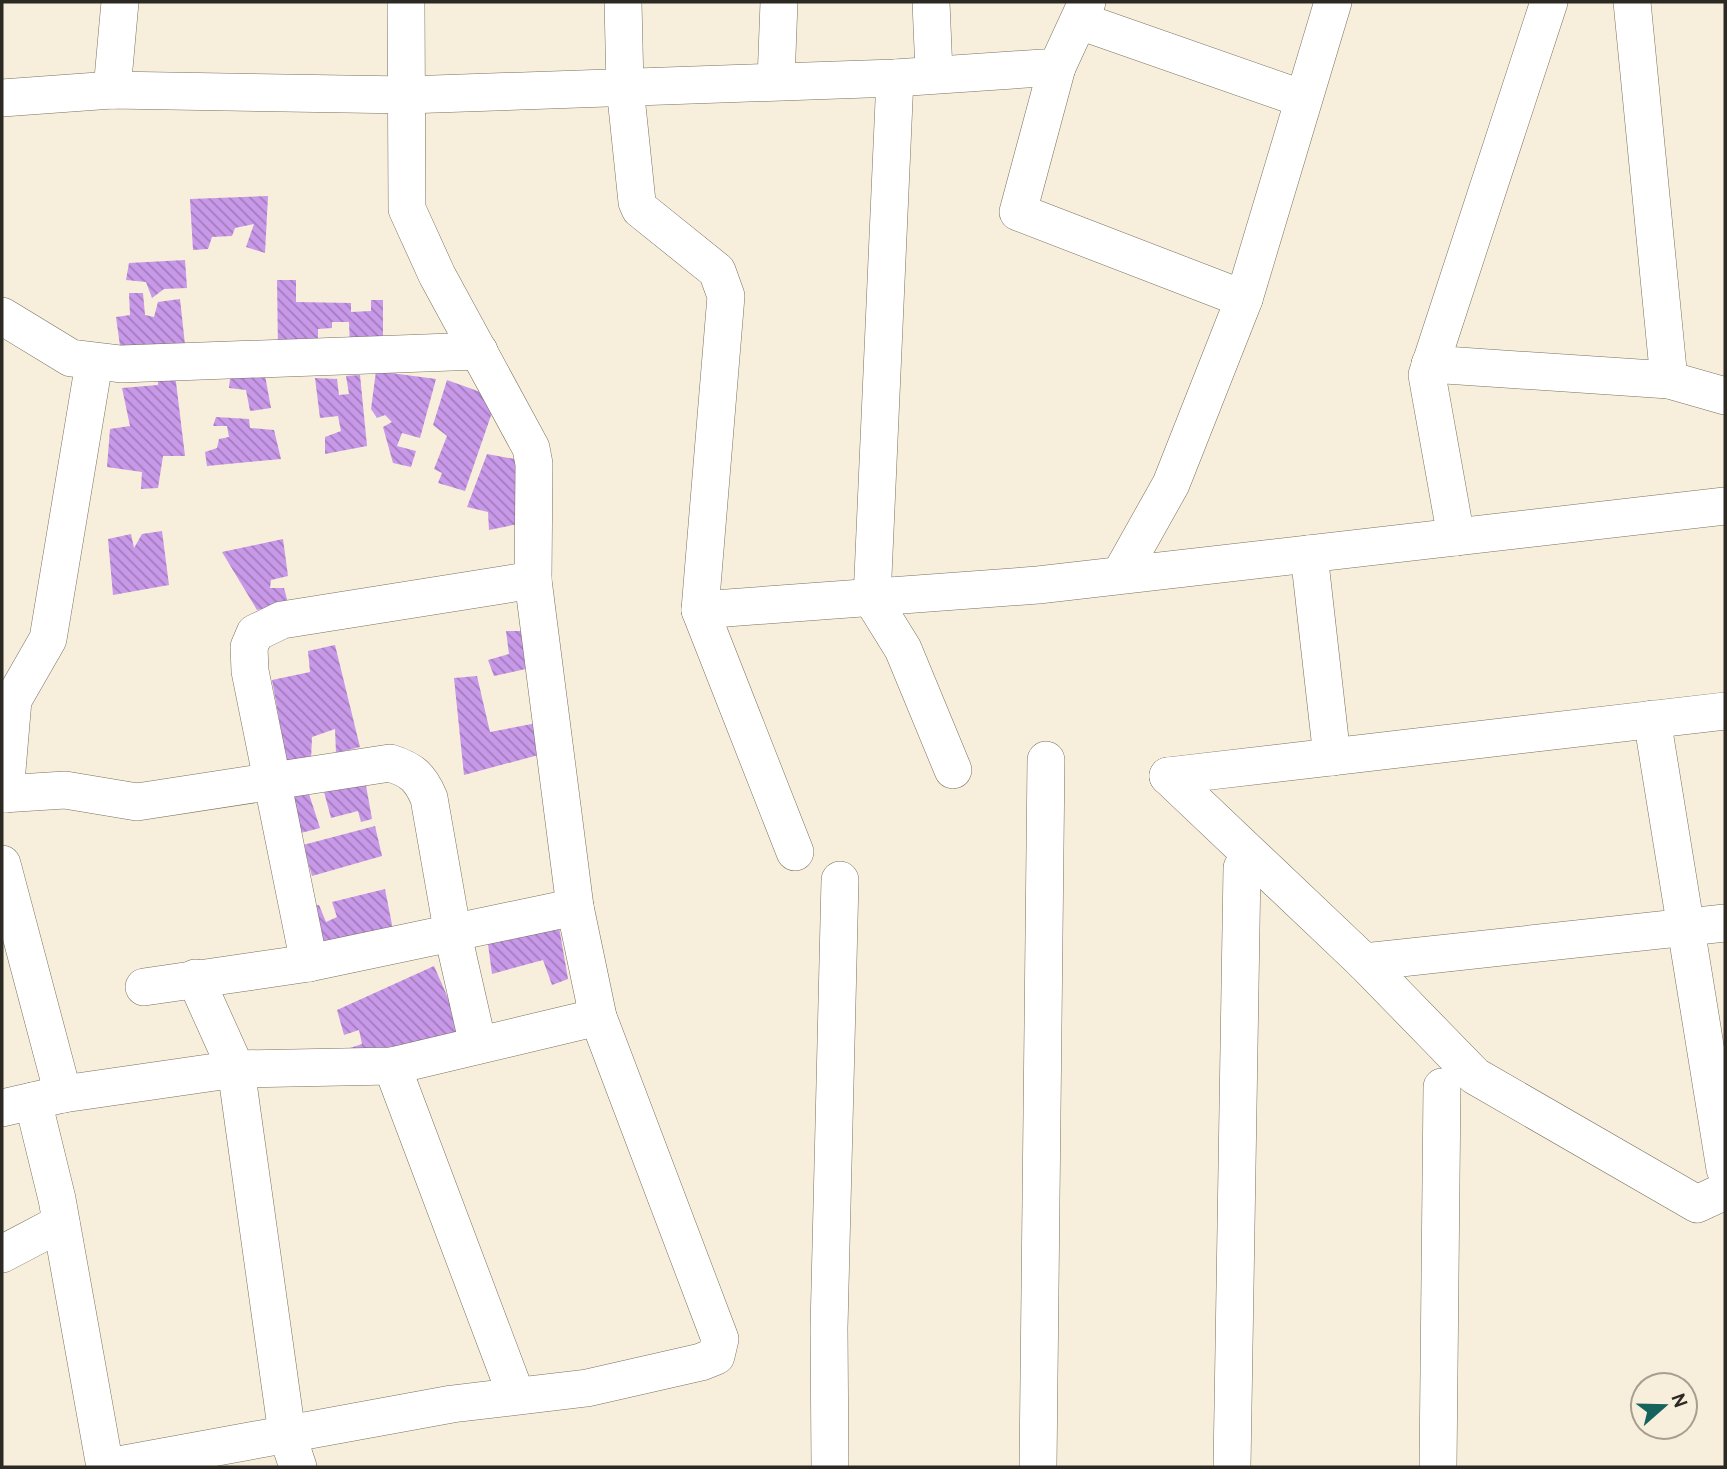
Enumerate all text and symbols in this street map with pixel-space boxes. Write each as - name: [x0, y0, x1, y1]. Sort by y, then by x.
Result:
- north arrow: [1629, 1371, 1699, 1441]
- text: N: [1664, 1390, 1692, 1411]

